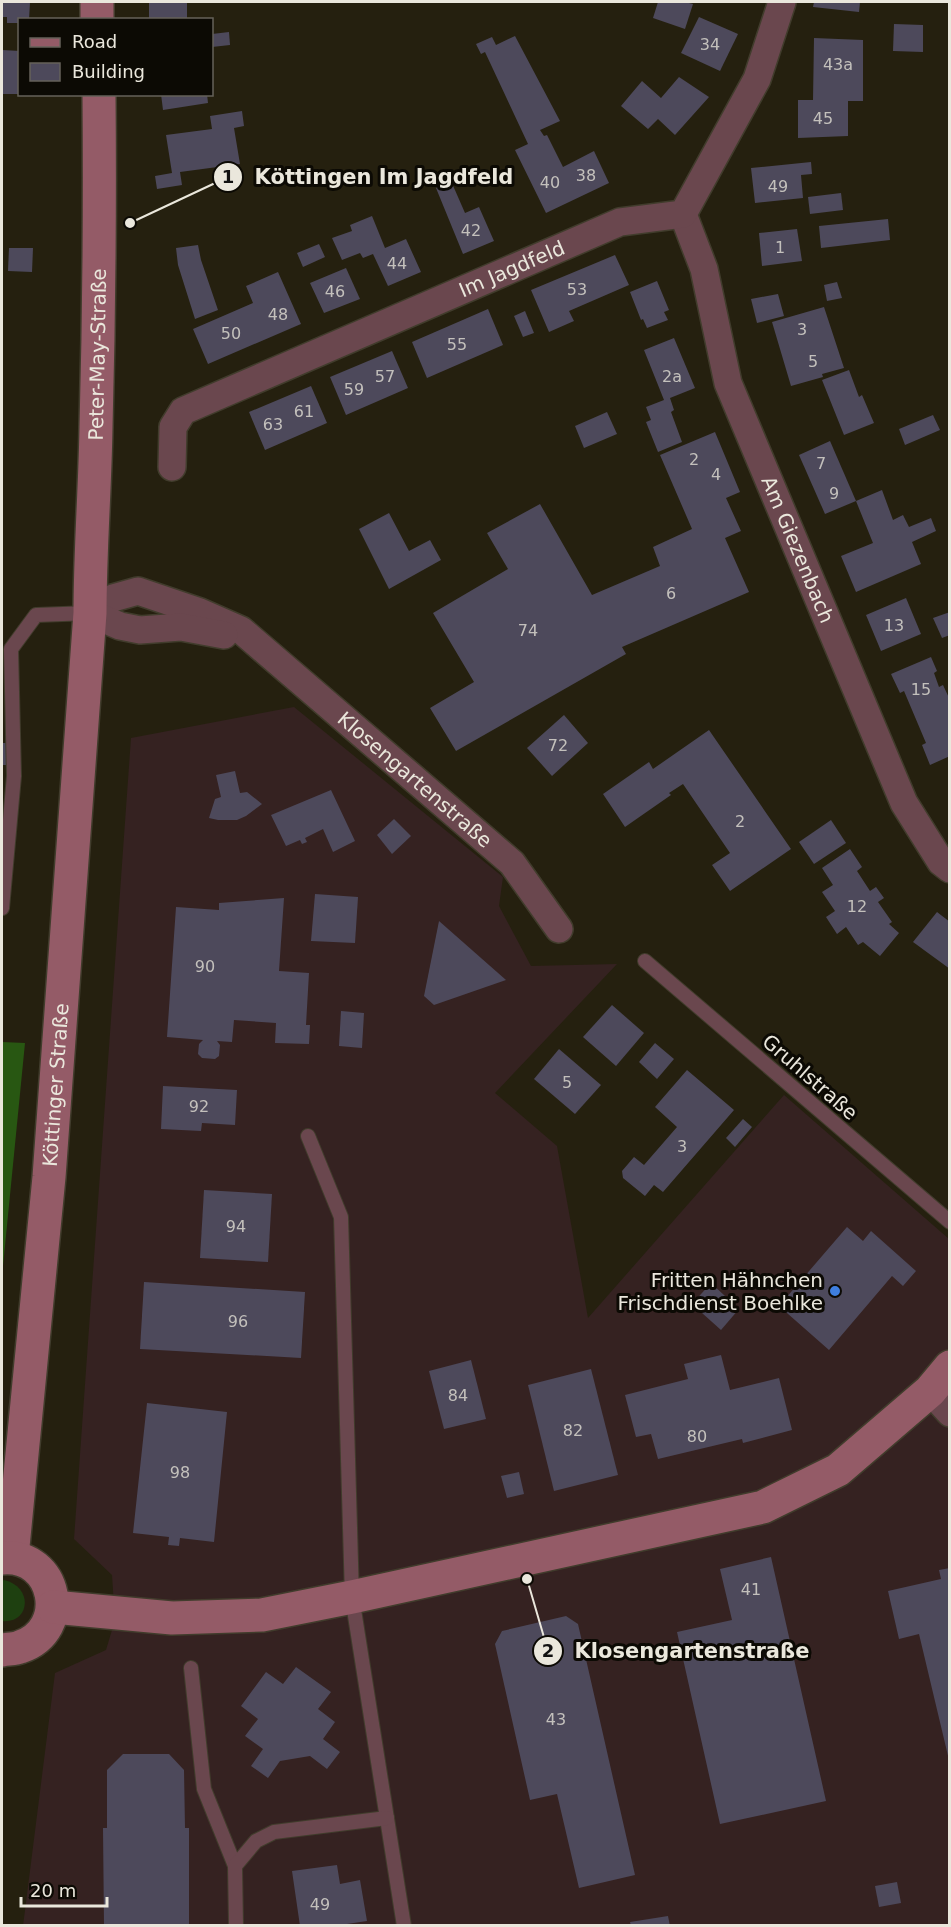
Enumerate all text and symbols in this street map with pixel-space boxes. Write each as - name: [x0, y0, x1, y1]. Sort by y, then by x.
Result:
- legend: [18, 18, 213, 96]
- text: Road: [72, 31, 117, 52]
- house number: 34: [700, 35, 720, 54]
- house number: 43a: [823, 55, 853, 74]
- text: Building: [72, 61, 145, 82]
- house number: 45: [813, 109, 833, 128]
- callout: Köttingen Im Jagdfeld: [213, 157, 526, 196]
- text: Köttingen Im Jagdfeld: [255, 165, 513, 189]
- text: 1: [222, 166, 234, 187]
- house number: 38: [576, 166, 596, 185]
- house number: 40: [540, 173, 560, 192]
- house number: 49: [768, 177, 788, 196]
- house number: 42: [461, 221, 481, 240]
- street label: Im Jagdfeld: [455, 235, 568, 302]
- house number: 1: [775, 238, 785, 257]
- house number: 44: [387, 254, 407, 273]
- street label: Peter-May-Straße: [84, 268, 111, 441]
- house number: 53: [567, 280, 587, 299]
- house number: 46: [325, 282, 345, 301]
- house number: 48: [268, 305, 288, 324]
- house number: 3: [797, 320, 807, 339]
- house number: 50: [221, 324, 241, 343]
- house number: 55: [447, 335, 467, 354]
- house number: 5: [808, 352, 818, 371]
- house number: 57: [375, 367, 395, 386]
- house number: 2a: [662, 367, 682, 386]
- house number: 59: [344, 380, 364, 399]
- house number: 61: [294, 402, 314, 421]
- house number: 63: [263, 415, 283, 434]
- house number: 2: [689, 450, 699, 469]
- house number: 7: [816, 454, 826, 473]
- house number: 4: [711, 465, 721, 484]
- street label: Am Giezenbach: [756, 473, 839, 627]
- house number: 9: [829, 484, 839, 503]
- house number: 6: [666, 584, 676, 603]
- house number: 13: [884, 616, 904, 635]
- house number: 74: [518, 621, 538, 640]
- house number: 15: [911, 680, 931, 699]
- street label: Klosengartenstraße: [333, 706, 497, 853]
- house number: 72: [548, 736, 568, 755]
- house number: 2: [735, 812, 745, 831]
- house number: 12: [847, 897, 867, 916]
- house number: 90: [195, 957, 215, 976]
- street label: Köttinger Straße: [38, 1002, 74, 1168]
- street label: Gruhlstraße: [757, 1029, 863, 1125]
- house number: 5: [562, 1073, 572, 1092]
- house number: 92: [189, 1097, 209, 1116]
- house number: 3: [677, 1137, 687, 1156]
- house number: 94: [226, 1217, 246, 1236]
- place label: Fritten Hähnchen Frischdienst Boehlke: [618, 1268, 823, 1315]
- marker: Fritten Hähnchen Frischdienst Boehlke: [828, 1284, 842, 1298]
- house number: 96: [228, 1312, 248, 1331]
- house number: 84: [448, 1386, 468, 1405]
- house number: 82: [563, 1421, 583, 1440]
- house number: 80: [687, 1427, 707, 1446]
- house number: 98: [170, 1463, 190, 1482]
- house number: 41: [741, 1580, 761, 1599]
- callout: Klosengartenstraße: [533, 1631, 822, 1670]
- text: Klosengartenstraße: [575, 1639, 809, 1663]
- text: 2: [542, 1640, 554, 1661]
- house number: 43: [546, 1710, 566, 1729]
- scale bar: [21, 1870, 106, 1908]
- text: 20 m: [30, 1880, 76, 1901]
- house number: 49: [310, 1895, 330, 1914]

